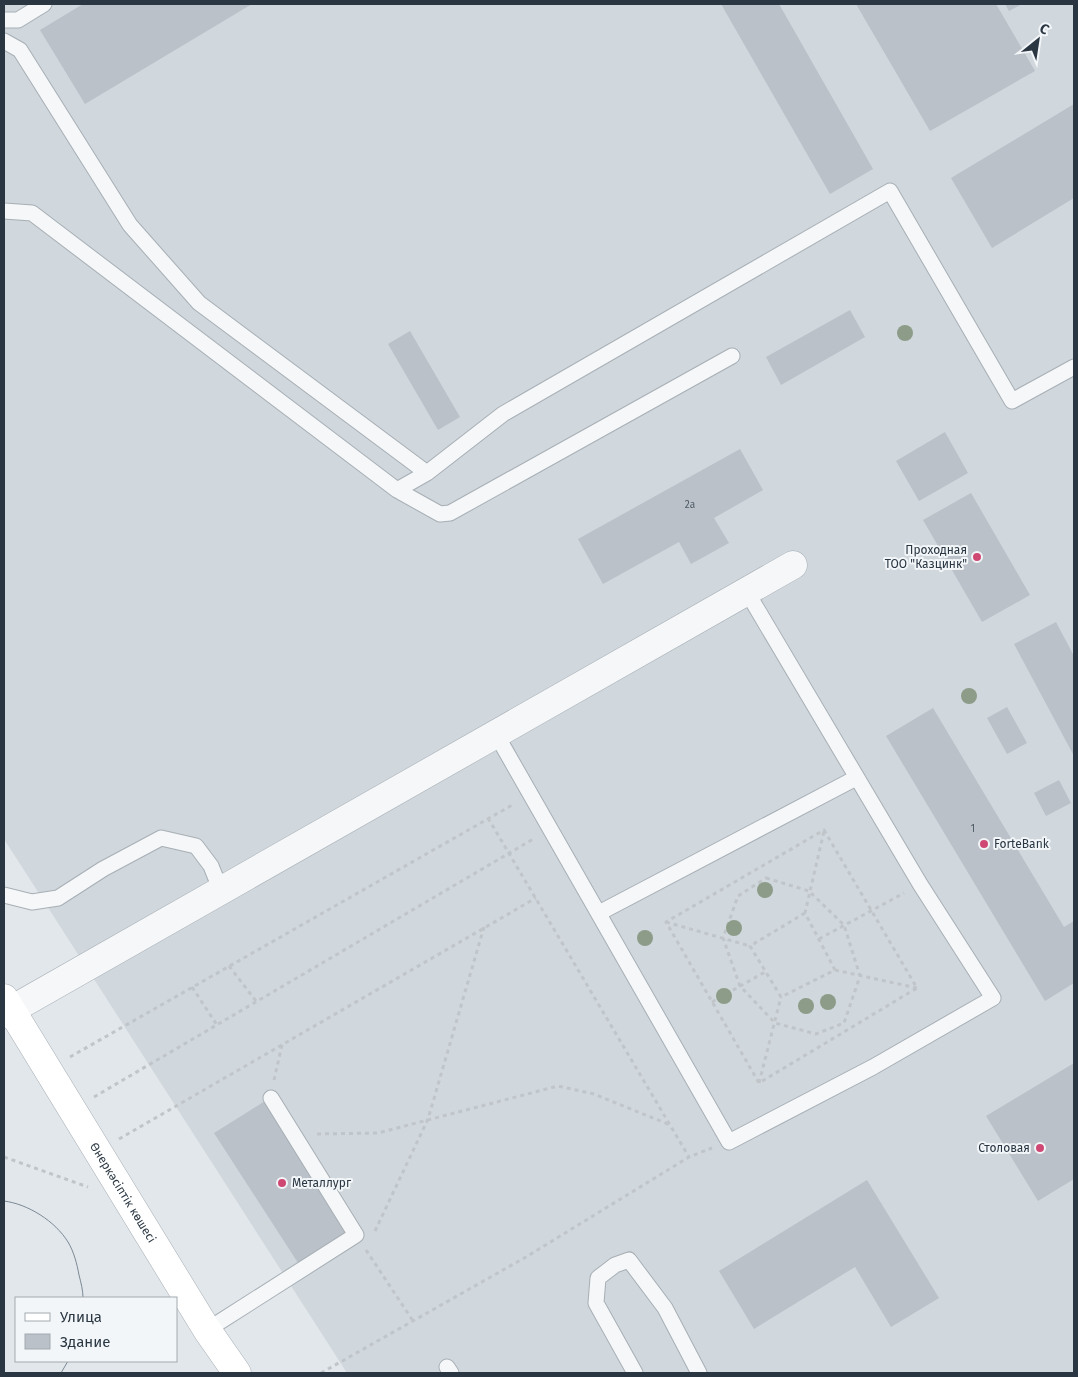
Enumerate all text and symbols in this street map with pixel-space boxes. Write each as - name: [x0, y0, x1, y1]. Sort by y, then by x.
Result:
- north arrow: [1013, 15, 1063, 65]
- text: С: [1037, 20, 1052, 39]
- house number: 2а: [685, 499, 695, 511]
- place label: Проходная ТОО "Казцинк": [885, 543, 967, 571]
- marker: Проходная ТОО "Казцинк": [971, 551, 983, 563]
- house number: 1: [971, 823, 975, 835]
- place label: ForteBank: [994, 837, 1050, 851]
- marker: ForteBank: [978, 838, 990, 850]
- street label: Өнеркәсіптік көшесі: [87, 1140, 159, 1245]
- place label: Столовая: [978, 1141, 1030, 1155]
- marker: Столовая: [1034, 1142, 1046, 1154]
- place label: Металлург: [292, 1176, 352, 1190]
- marker: Металлург: [276, 1177, 288, 1189]
- legend: [15, 1297, 178, 1362]
- text: Улица: [60, 1308, 102, 1326]
- text: Здание: [60, 1333, 110, 1351]

